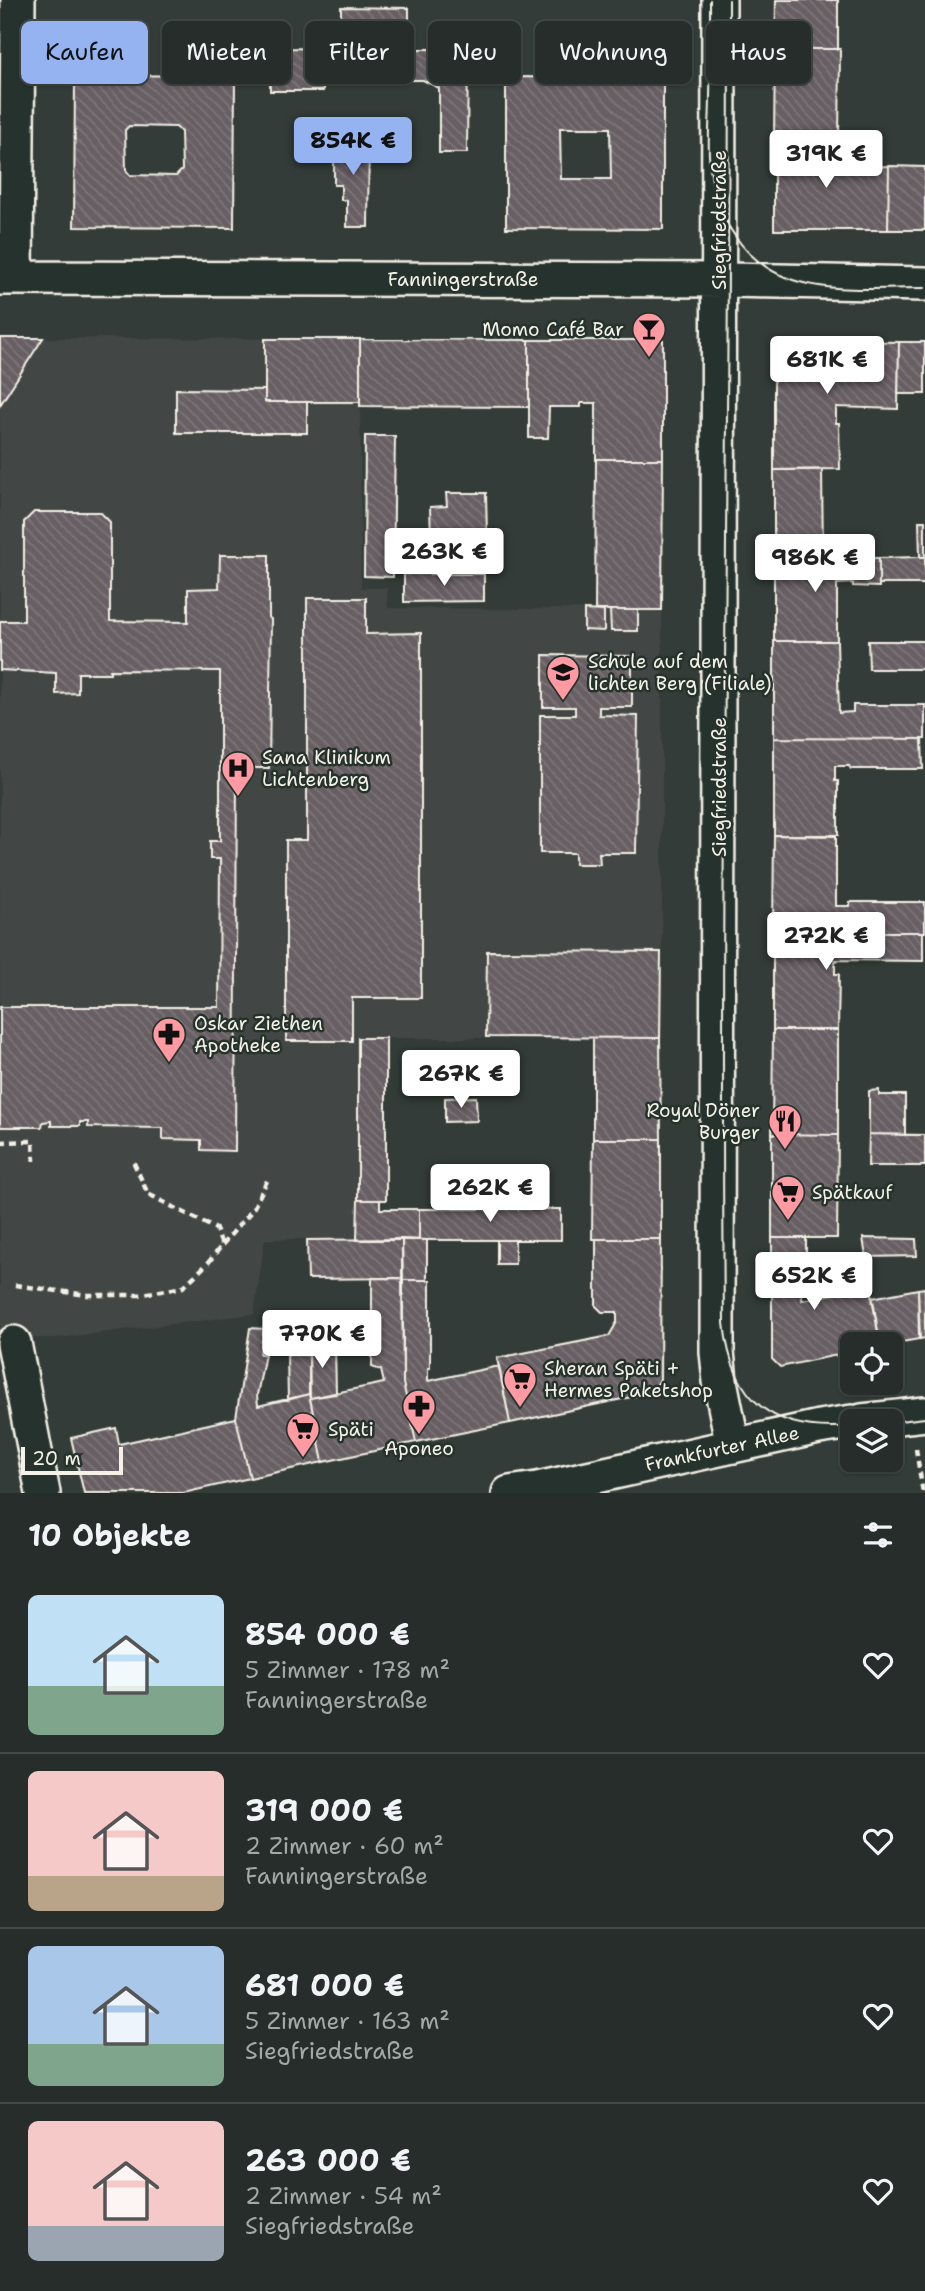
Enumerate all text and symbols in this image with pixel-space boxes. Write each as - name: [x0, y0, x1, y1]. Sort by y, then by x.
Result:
- chip: Kaufen: [21, 21, 148, 84]
- chip: Mieten: [162, 21, 291, 84]
- chip: Filter: [305, 21, 414, 84]
- chip: Neu: [428, 21, 521, 84]
- chip: Wohnung: [535, 21, 692, 84]
- chip: Haus: [706, 21, 811, 84]
- pin: 854K €: [296, 118, 410, 177]
- text: 854K €: [310, 125, 396, 155]
- pin: 319K €: [769, 130, 883, 190]
- text: 319K €: [786, 138, 866, 168]
- street label: Siegfriedstraße: [707, 150, 732, 290]
- street label: Fanningerstraße: [387, 267, 539, 292]
- bar icon: Momo Café Bar: [630, 310, 668, 359]
- place label: Momo Café Bar: [482, 317, 624, 342]
- pin: 681K €: [770, 336, 884, 396]
- text: 681K €: [786, 344, 868, 374]
- pin: 263K €: [387, 528, 501, 588]
- pin: 986K €: [758, 534, 872, 594]
- text: 263K €: [401, 536, 487, 566]
- text: 986K €: [771, 542, 859, 572]
- place label: Schule auf dem lichten Berg (Filiale): [588, 649, 771, 696]
- school or university icon: Schule auf dem lichten Berg (Filiale): [544, 653, 582, 702]
- street label: Siegfriedstraße: [707, 717, 732, 857]
- place label: Sana Klinikum Lichtenberg: [262, 745, 391, 792]
- hospital icon: Sana Klinikum Lichtenberg: [219, 749, 257, 798]
- pin: 272K €: [769, 912, 883, 972]
- text: 272K €: [783, 920, 869, 950]
- place label: Oskar Ziethen Apotheke: [194, 1011, 323, 1058]
- pharmacy icon: Oskar Ziethen Apotheke: [150, 1015, 188, 1064]
- pin: 267K €: [404, 1050, 518, 1110]
- text: 267K €: [418, 1058, 504, 1088]
- place label: Royal Döner Burger: [646, 1098, 760, 1145]
- restaurant icon: Royal Döner Burger: [766, 1102, 804, 1151]
- pin: 262K €: [433, 1164, 547, 1224]
- text: 262K €: [447, 1172, 533, 1202]
- supermarket icon: Spätkauf: [769, 1173, 807, 1222]
- place label: Spätkauf: [812, 1180, 894, 1205]
- pin: 652K €: [757, 1252, 871, 1312]
- text: 652K €: [771, 1260, 857, 1290]
- pin: 770K €: [265, 1310, 379, 1370]
- text: 770K €: [278, 1318, 366, 1348]
- map controls: [840, 1332, 903, 1472]
- button: locate: [840, 1332, 903, 1395]
- place label: Sheran Späti + Hermes Paketshop: [544, 1356, 713, 1403]
- supermarket icon: Sheran Späti + Hermes Paketshop: [501, 1360, 539, 1409]
- pharmacy icon: Aponeo: [400, 1387, 438, 1436]
- button: layers: [840, 1409, 903, 1472]
- supermarket icon: Späti: [284, 1410, 322, 1459]
- place label: Späti: [328, 1417, 374, 1442]
- street label: Frankfurter Allee: [643, 1420, 802, 1477]
- place label: Aponeo: [384, 1436, 454, 1461]
- scale bar: [21, 1444, 122, 1476]
- text: 20 m: [32, 1446, 81, 1471]
- text: 10 Objekte: [28, 1515, 191, 1556]
- icon: filters: [859, 1516, 897, 1554]
- text: 854 000 €: [245, 1614, 410, 1655]
- icon: home: [84, 1623, 168, 1707]
- icon: heart: [859, 1646, 897, 1684]
- text: 5 Zimmer · 178 m²: [245, 1655, 450, 1685]
- text: Fanningerstraße: [245, 1685, 428, 1715]
- text: 319 000 €: [245, 1790, 403, 1831]
- icon: home: [84, 1799, 168, 1883]
- icon: heart: [859, 1822, 897, 1860]
- text: 2 Zimmer · 60 m²: [245, 1831, 444, 1861]
- text: Fanningerstraße: [245, 1861, 428, 1891]
- text: 681 000 €: [245, 1965, 404, 2006]
- icon: home: [84, 1974, 168, 2058]
- icon: heart: [859, 1997, 897, 2035]
- text: 5 Zimmer · 163 m²: [245, 2006, 450, 2036]
- text: Siegfriedstraße: [245, 2036, 415, 2066]
- text: 263 000 €: [245, 2140, 411, 2181]
- icon: home: [84, 2149, 168, 2233]
- icon: heart: [859, 2172, 897, 2210]
- text: 2 Zimmer · 54 m²: [245, 2181, 442, 2211]
- text: Siegfriedstraße: [245, 2211, 415, 2241]

